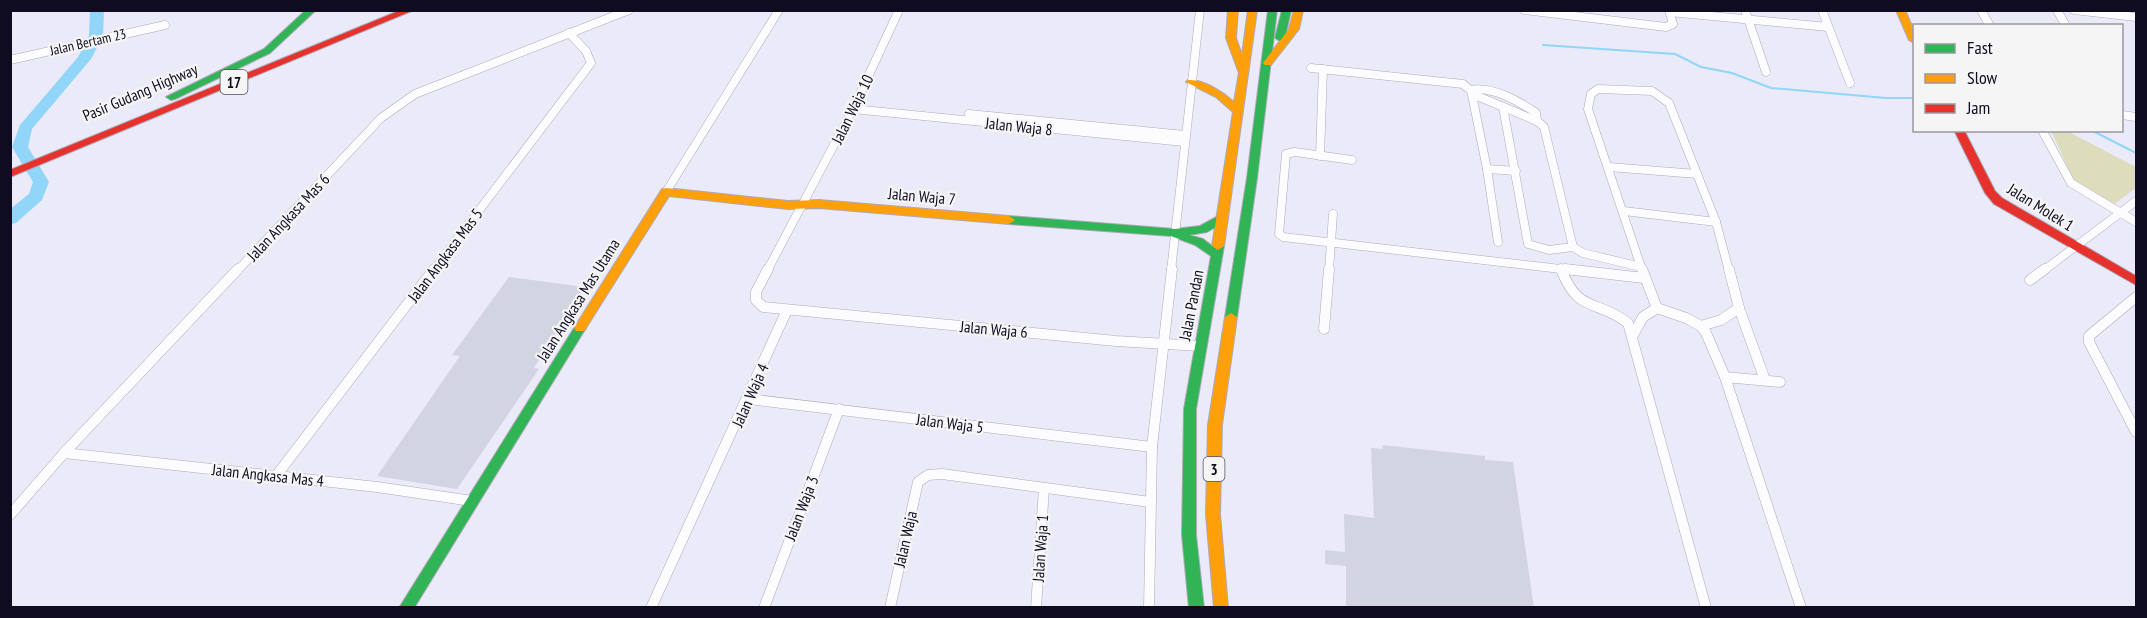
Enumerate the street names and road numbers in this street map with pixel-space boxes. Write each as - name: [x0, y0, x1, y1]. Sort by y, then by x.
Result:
- street label: Jalan Bertam 23: [47, 24, 128, 60]
- street label: Pasir Gudang Highway: [79, 59, 201, 125]
- road number: 17: [220, 70, 248, 94]
- street label: Jalan Waja 10: [826, 71, 877, 148]
- street label: Jalan Waja 8: [983, 112, 1054, 139]
- street label: Jalan Angkasa Mas 6: [242, 169, 334, 266]
- street label: Jalan Molek 1: [2003, 178, 2078, 235]
- street label: Jalan Waja 7: [886, 183, 957, 209]
- street label: Jalan Angkasa Mas 5: [403, 204, 487, 307]
- street label: Jalan Angkasa Mas Utama: [532, 235, 624, 366]
- street label: Jalan Pandan: [1174, 268, 1208, 343]
- street label: Jalan Waja 6: [958, 316, 1029, 342]
- street label: Jalan Waja 4: [727, 360, 773, 431]
- street label: Jalan Waja 5: [914, 409, 985, 437]
- road number: 3: [1204, 457, 1224, 481]
- street label: Jalan Angkasa Mas 4: [210, 459, 325, 491]
- street label: Jalan Waja 3: [779, 473, 822, 544]
- street label: Jalan Waja: [889, 509, 921, 570]
- street label: Jalan Waja 1: [1028, 514, 1052, 583]

